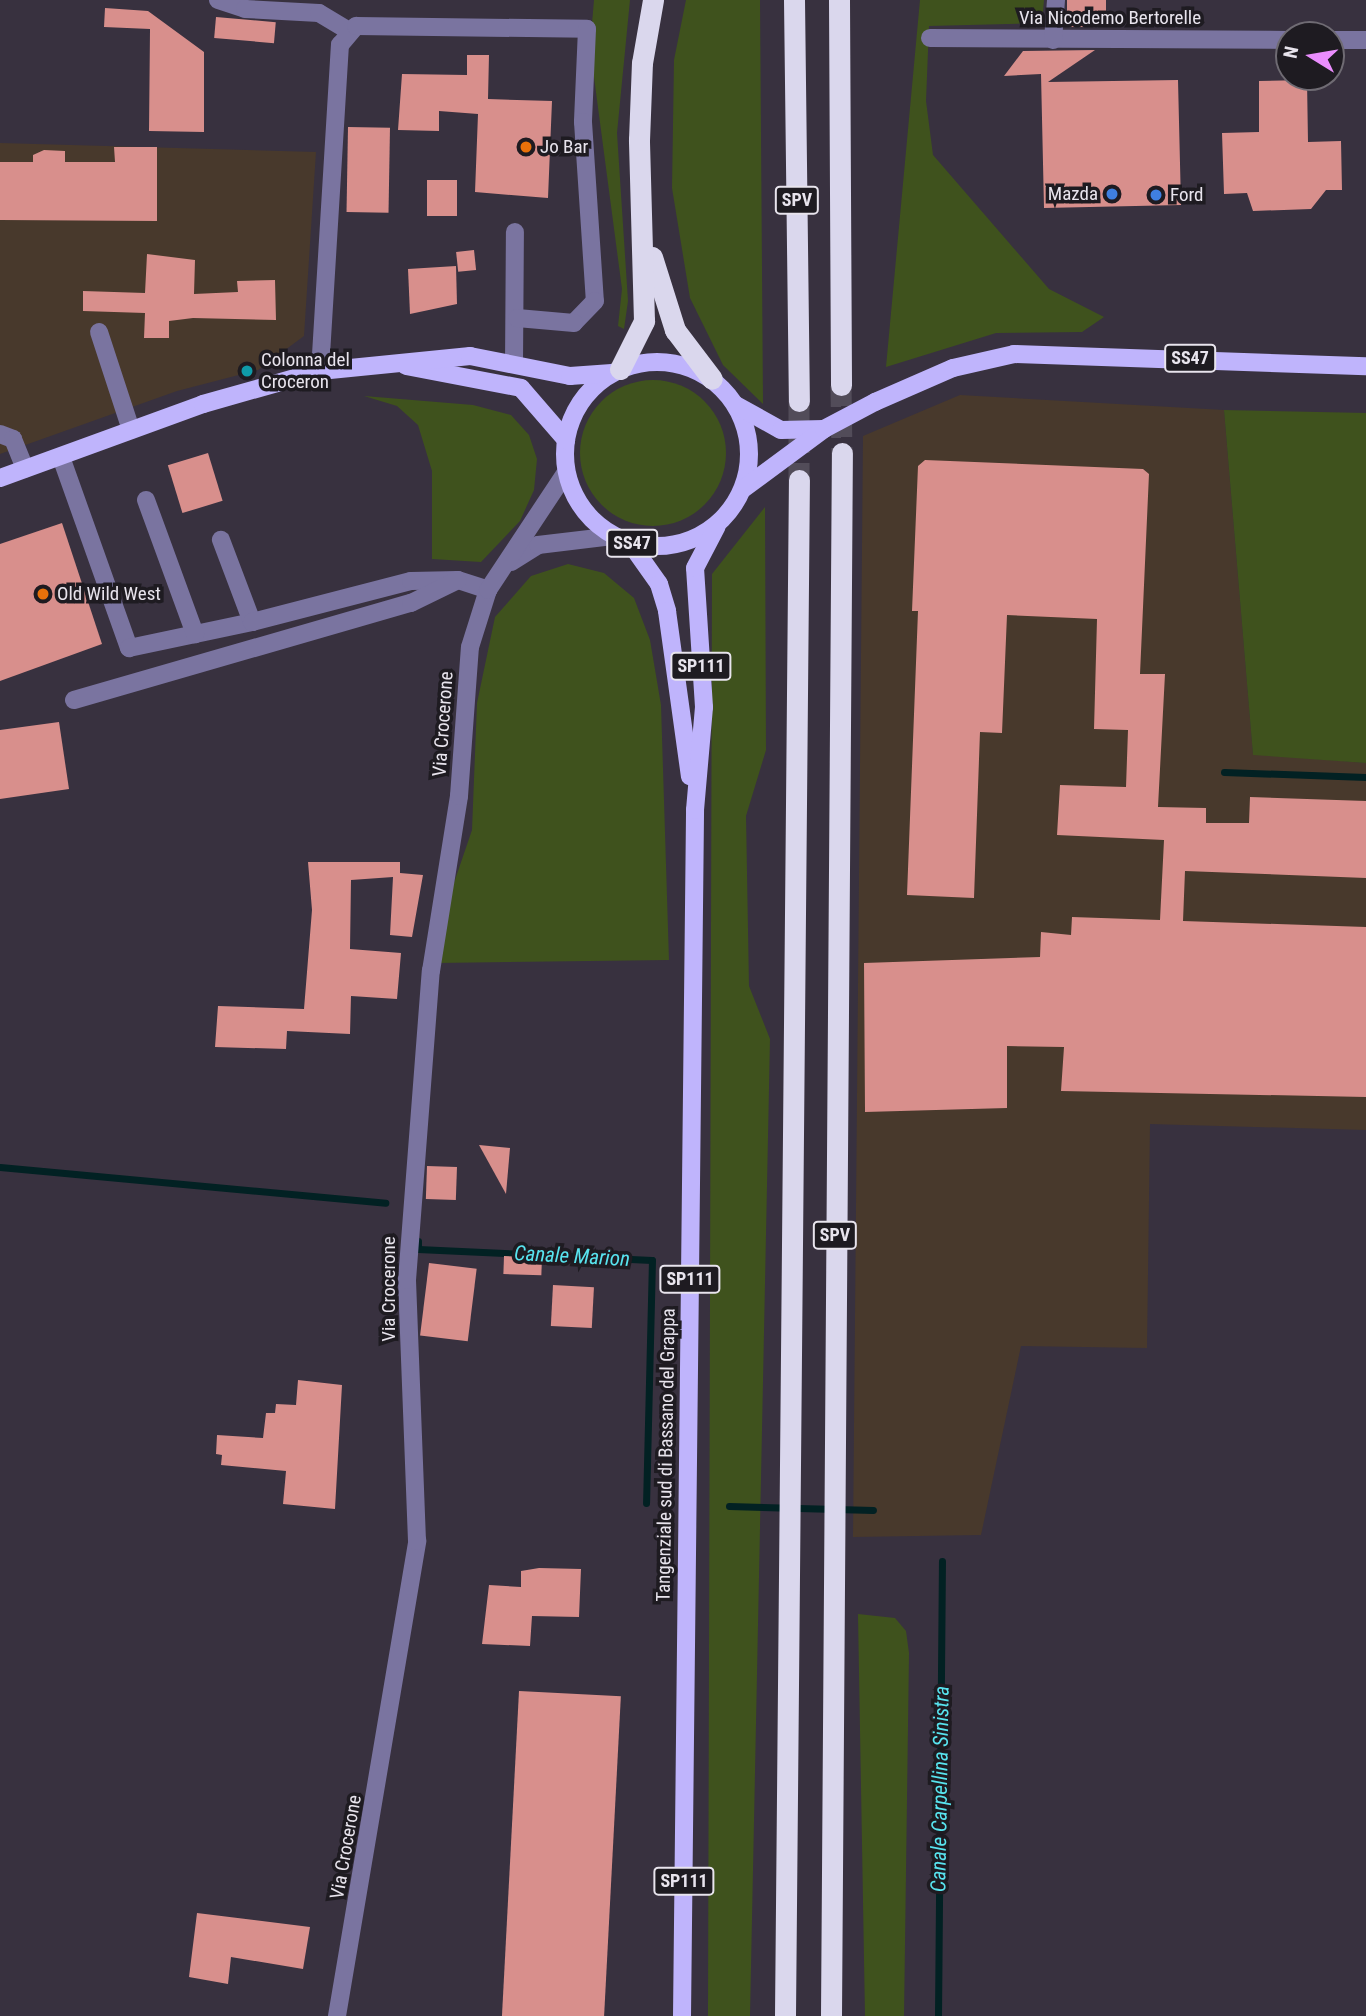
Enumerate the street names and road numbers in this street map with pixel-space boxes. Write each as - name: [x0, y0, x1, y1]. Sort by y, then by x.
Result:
- street label: Via Nicodemo Bertorelle: [1019, 7, 1201, 29]
- road number: SPV: [774, 186, 820, 215]
- road number: SS47: [1164, 344, 1216, 372]
- road number: SS47: [606, 528, 658, 558]
- road number: SP111: [670, 652, 732, 680]
- street label: Via Crocerone: [428, 671, 458, 777]
- road number: SPV: [812, 1220, 858, 1250]
- street label: Via Crocerone: [378, 1236, 400, 1342]
- road number: SP111: [658, 1264, 722, 1294]
- street label: Tangenziale sud di Bassano del Grappa: [652, 1308, 680, 1602]
- street label: Via Crocerone: [326, 1793, 366, 1901]
- road number: SP111: [652, 1867, 716, 1896]

